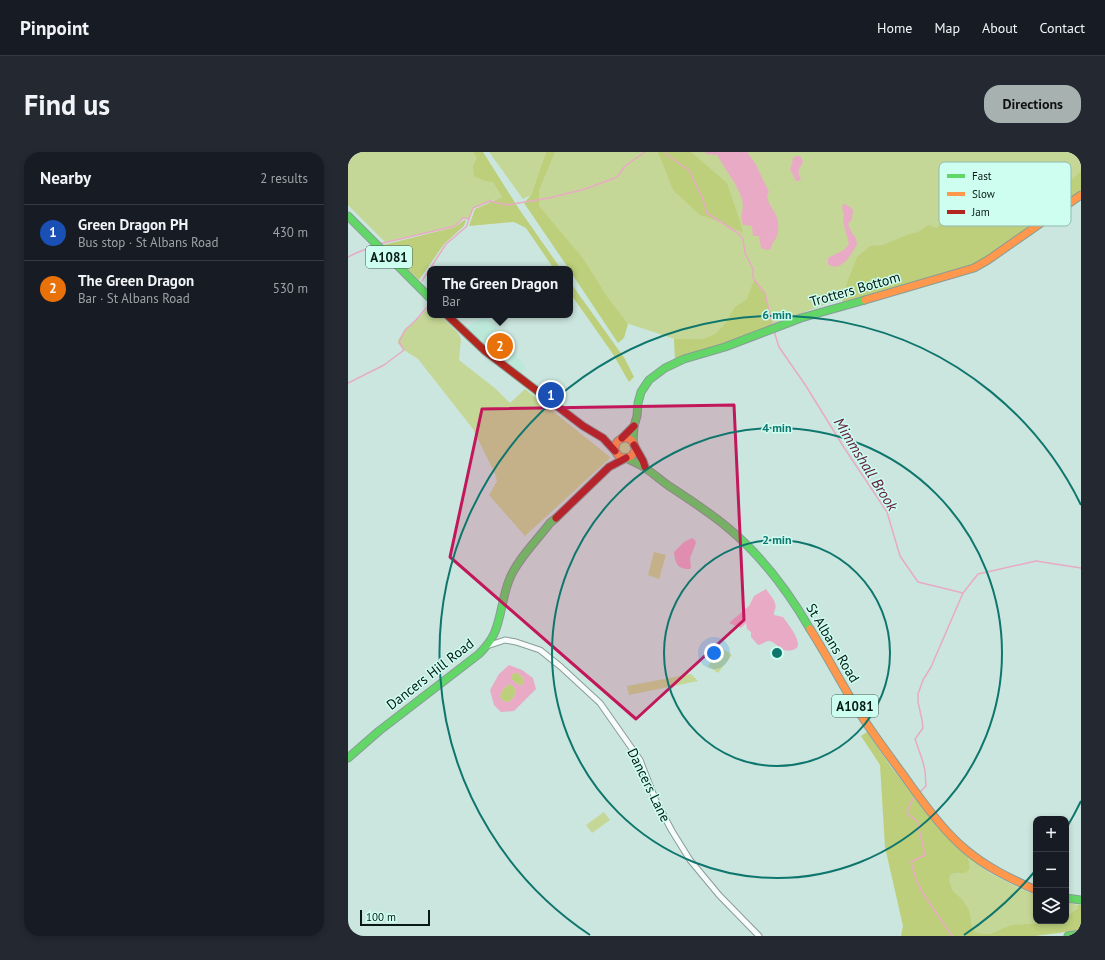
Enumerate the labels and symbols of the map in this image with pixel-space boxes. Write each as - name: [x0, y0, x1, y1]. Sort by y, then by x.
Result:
- legend: [939, 162, 1071, 226]
- text: Fast: [972, 169, 992, 183]
- text: Slow: [972, 187, 995, 201]
- text: Jam: [971, 205, 990, 219]
- road number: A1081: [366, 246, 412, 268]
- street label: Trotters Bottom: [808, 267, 902, 311]
- text: 6 min: [762, 307, 792, 322]
- pin: 2: [487, 331, 513, 361]
- pin: 1: [538, 380, 564, 410]
- water label: Mimmshall Brook: [830, 414, 903, 515]
- text: 4 min: [762, 420, 792, 435]
- text: 2 min: [762, 532, 792, 547]
- street label: St Albans Road: [802, 600, 864, 686]
- street label: Dancers Hill Road: [383, 634, 477, 714]
- your location: [704, 643, 724, 663]
- centre of rings: [770, 646, 784, 660]
- road number: A1081: [832, 695, 878, 717]
- street label: Dancers Lane: [623, 745, 675, 825]
- scale bar: [360, 908, 430, 927]

